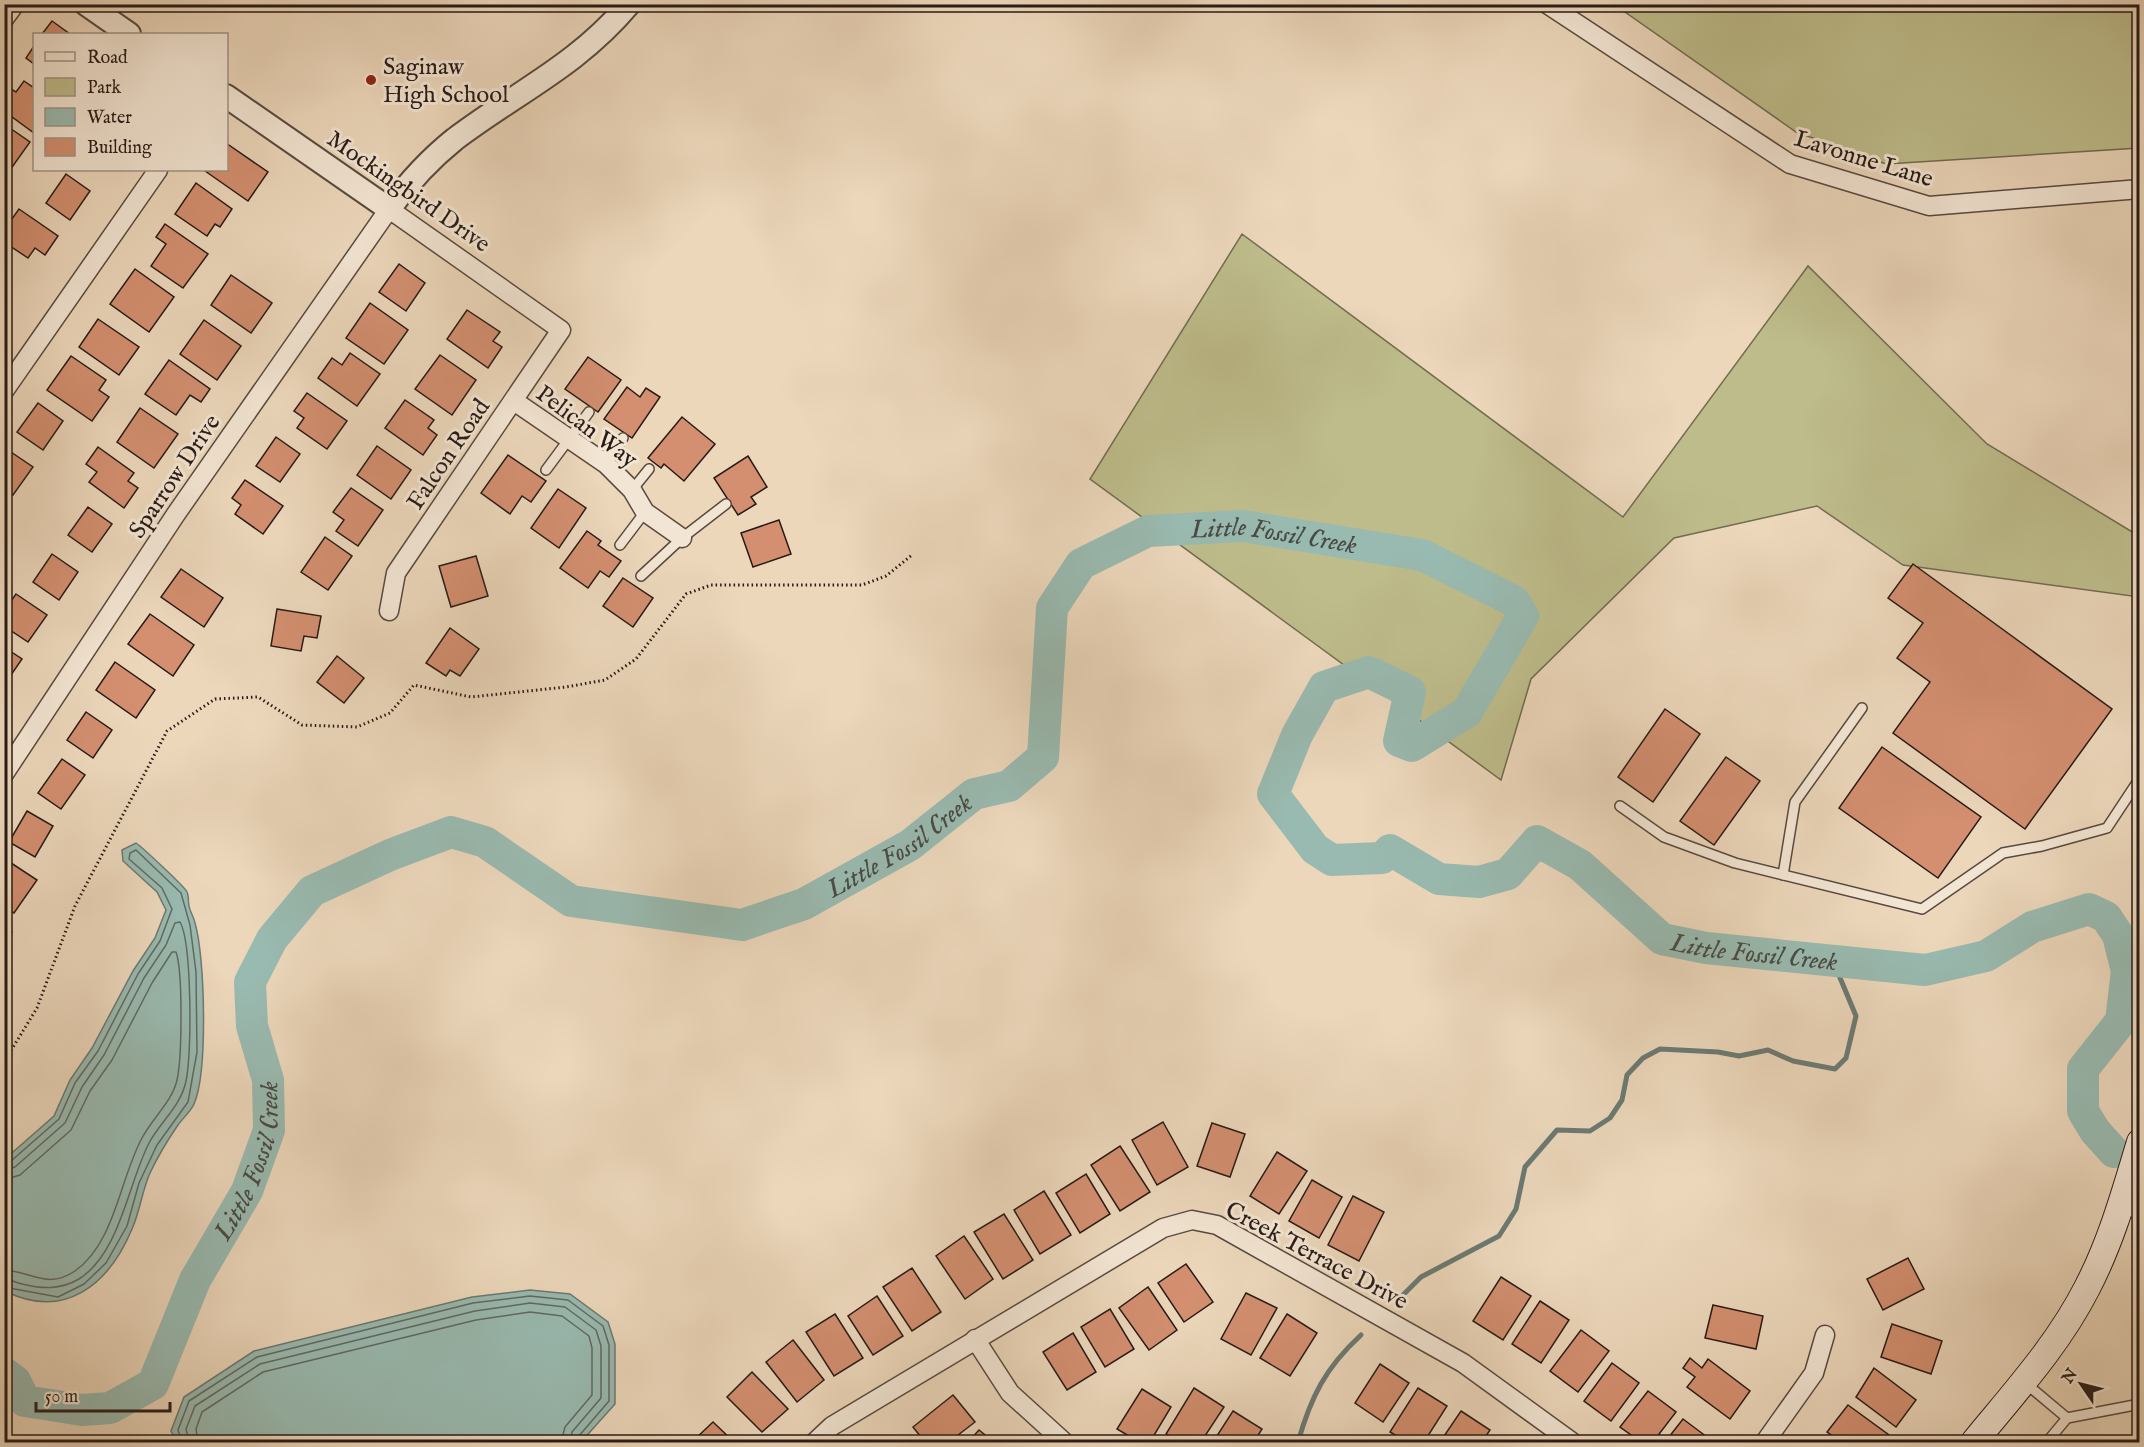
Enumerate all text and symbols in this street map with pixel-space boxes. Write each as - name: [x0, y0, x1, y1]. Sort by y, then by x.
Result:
- legend: [33, 33, 228, 171]
- text: Road: [87, 47, 128, 70]
- place label: Saginaw High School: [383, 52, 509, 111]
- marker: Saginaw High School: [364, 73, 378, 87]
- text: Park: [87, 77, 122, 100]
- text: Water: [87, 107, 132, 130]
- street label: Mockingbird Drive: [320, 124, 496, 260]
- street label: Lavonne Lane: [1790, 124, 1937, 195]
- text: Building: [87, 137, 152, 160]
- street label: Pelican Way: [529, 379, 643, 476]
- street label: Falcon Road: [401, 393, 498, 516]
- street label: Sparrow Drive: [122, 409, 228, 545]
- water label: Little Fossil Creek: [1189, 511, 1360, 562]
- water label: Little Fossil Creek: [820, 787, 980, 907]
- water label: Little Fossil Creek: [1667, 926, 1840, 979]
- water label: Little Fossil Creek: [206, 1080, 287, 1248]
- street label: Creek Terrace Drive: [1219, 1195, 1413, 1318]
- north arrow: [2051, 1354, 2111, 1414]
- text: N: [2058, 1365, 2083, 1389]
- scale bar: [36, 1375, 170, 1413]
- text: 50 m: [45, 1386, 78, 1409]

